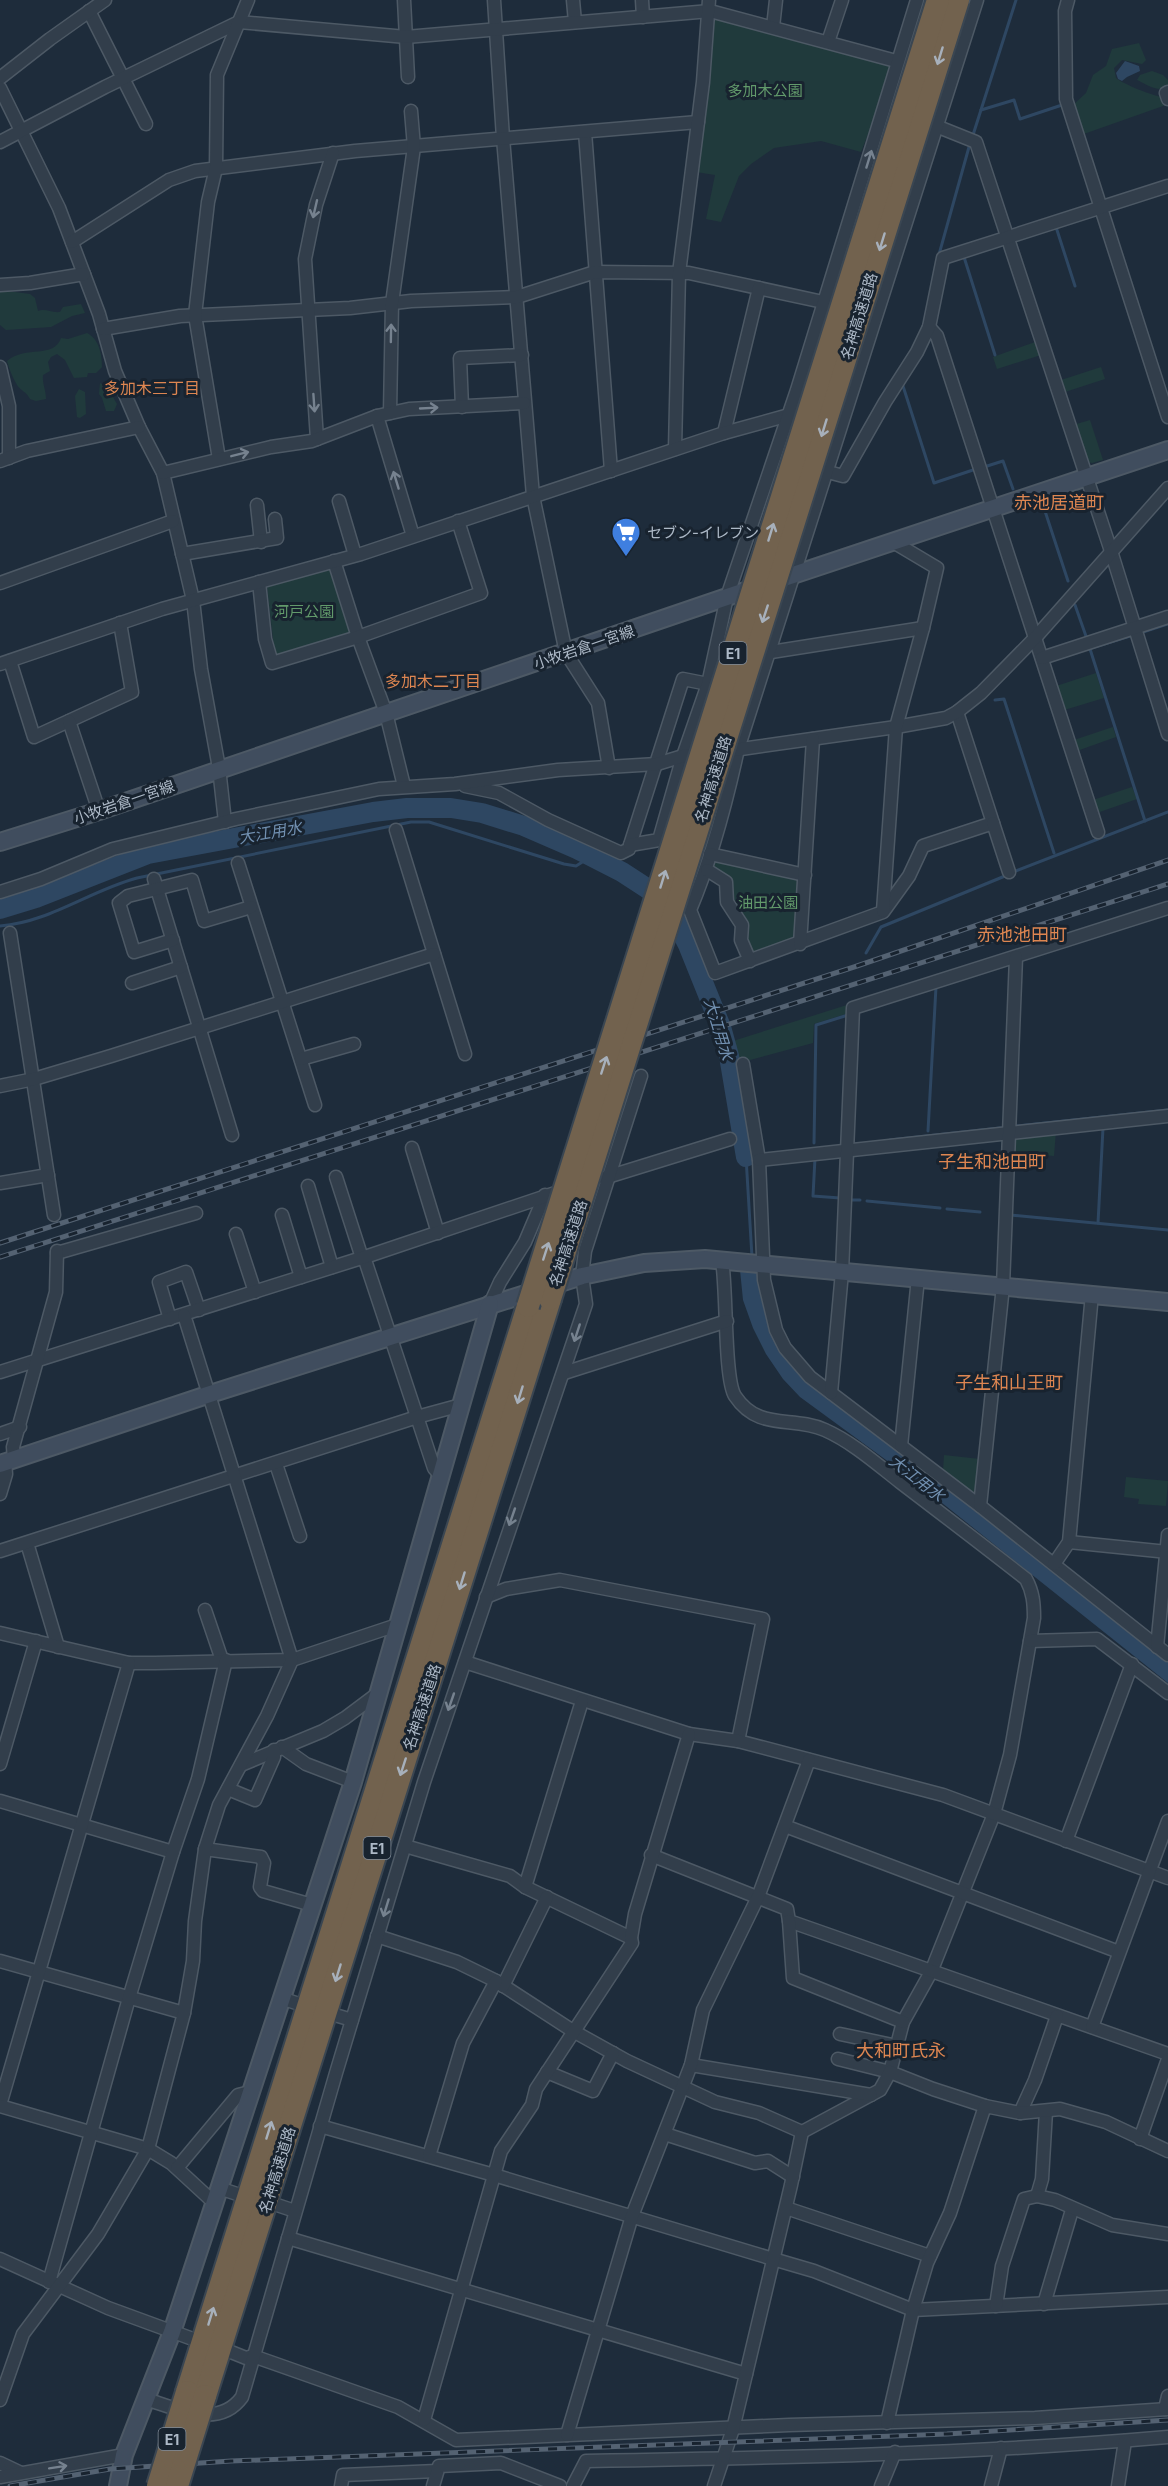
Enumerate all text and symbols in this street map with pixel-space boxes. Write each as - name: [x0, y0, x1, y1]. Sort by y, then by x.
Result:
- one-way arrow: [934, 46, 945, 65]
- park label: 多加木公園: [727, 81, 803, 100]
- one-way arrow: [864, 149, 875, 168]
- one-way arrow: [309, 199, 321, 218]
- one-way arrow: [876, 232, 887, 251]
- street label: 名神高速道路: [837, 270, 881, 362]
- one-way arrow: [385, 324, 397, 344]
- district label: 多加木三丁目: [104, 378, 200, 398]
- one-way arrow: [309, 392, 320, 412]
- one-way arrow: [418, 403, 438, 414]
- one-way arrow: [818, 418, 829, 437]
- one-way arrow: [230, 447, 249, 459]
- one-way arrow: [390, 471, 401, 490]
- district label: 赤池居道町: [1014, 492, 1104, 513]
- supermarket icon: セブン-イレブン: [610, 516, 642, 558]
- place label: セブン-イレブン: [647, 523, 759, 542]
- one-way arrow: [766, 523, 777, 542]
- park label: 河戸公園: [274, 602, 334, 621]
- one-way arrow: [759, 604, 770, 623]
- street label: 小牧岩倉一宮線: [531, 621, 637, 673]
- road number: E1: [720, 642, 746, 664]
- district label: 多加木二丁目: [385, 671, 481, 691]
- street label: 名神高速道路: [691, 733, 735, 825]
- street label: 小牧岩倉一宮線: [71, 776, 177, 828]
- water label: 大江用水: [237, 816, 305, 847]
- one-way arrow: [658, 870, 669, 889]
- park label: 油田公園: [738, 893, 798, 912]
- district label: 赤池池田町: [977, 924, 1067, 945]
- water label: 大江用水: [700, 995, 739, 1064]
- one-way arrow: [599, 1056, 610, 1075]
- district label: 子生和池田町: [938, 1151, 1046, 1172]
- street label: 名神高速道路: [545, 1197, 591, 1289]
- one-way arrow: [541, 1242, 552, 1261]
- one-way arrow: [570, 1323, 581, 1342]
- district label: 子生和山王町: [955, 1372, 1063, 1393]
- one-way arrow: [514, 1385, 525, 1404]
- water label: 大江用水: [886, 1450, 950, 1507]
- one-way arrow: [506, 1507, 517, 1526]
- one-way arrow: [456, 1571, 467, 1590]
- street label: 名神高速道路: [399, 1661, 445, 1753]
- one-way arrow: [445, 1692, 456, 1711]
- one-way arrow: [397, 1757, 408, 1776]
- road number: E1: [364, 1837, 391, 1859]
- one-way arrow: [380, 1898, 391, 1917]
- one-way arrow: [332, 1963, 343, 1982]
- district label: 大和町氏永: [856, 2040, 946, 2061]
- one-way arrow: [264, 2121, 275, 2140]
- street label: 名神高速道路: [255, 2124, 299, 2216]
- one-way arrow: [206, 2307, 217, 2326]
- road number: E1: [158, 2428, 186, 2450]
- one-way arrow: [47, 2462, 67, 2473]

